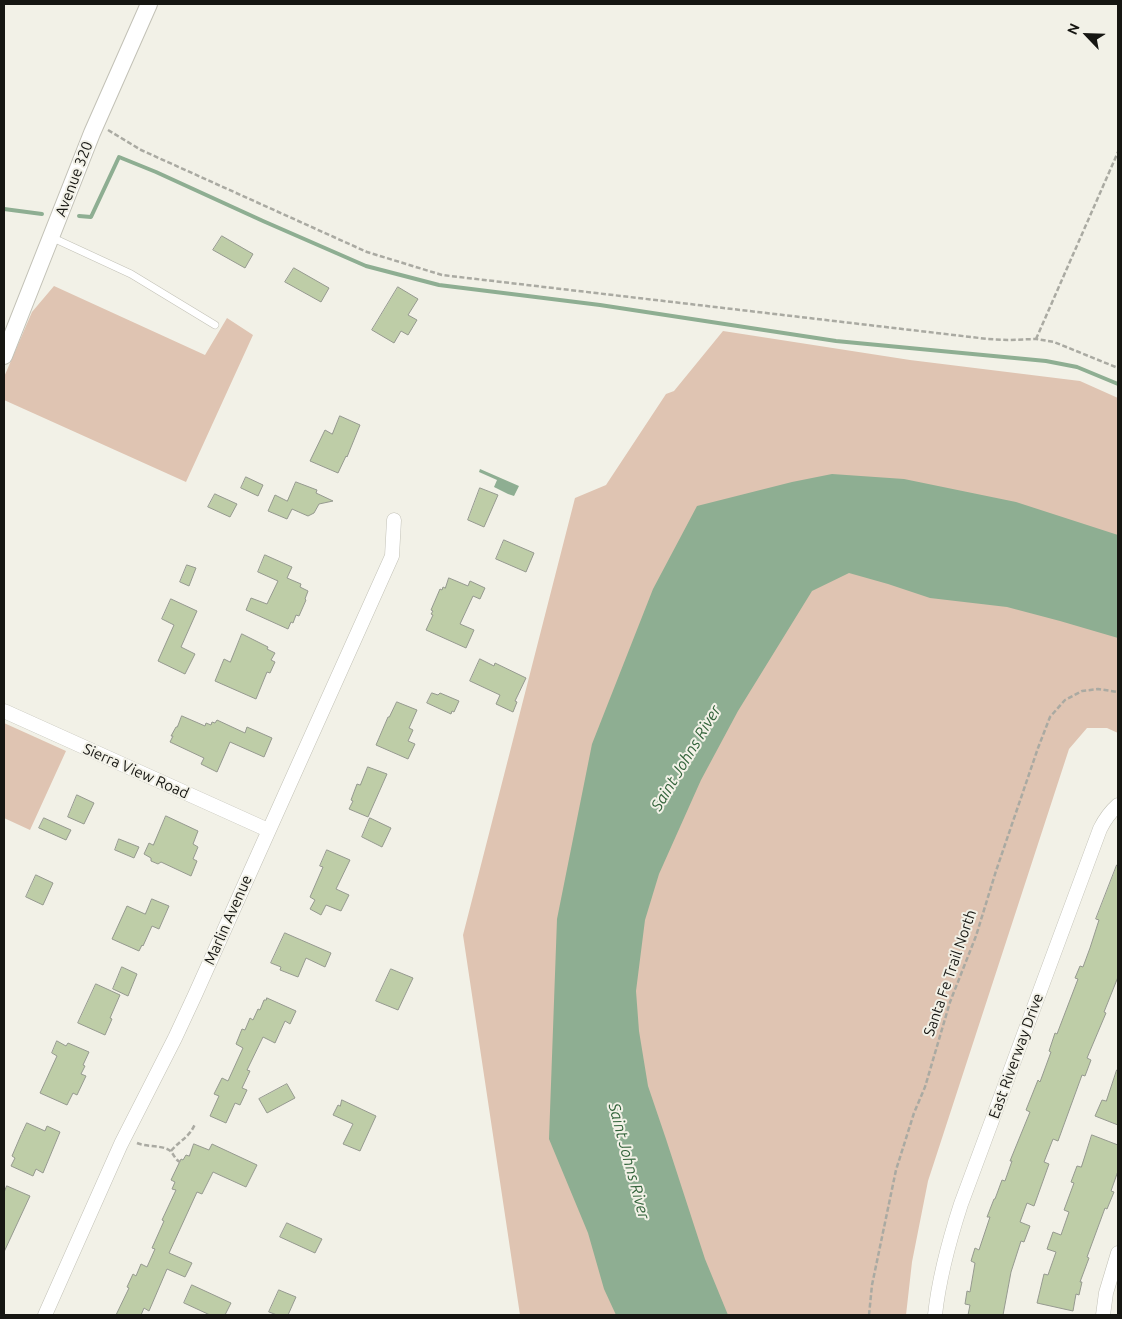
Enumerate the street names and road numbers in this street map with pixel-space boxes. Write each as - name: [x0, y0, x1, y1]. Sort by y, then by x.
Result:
- street label: Avenue 320: [51, 139, 97, 219]
- street label: Sierra View Road: [80, 740, 192, 802]
- street label: Marlin Avenue: [200, 872, 256, 968]
- street label: Santa Fe Trail North: [920, 907, 980, 1039]
- street label: East Riverway Drive: [985, 991, 1047, 1121]

